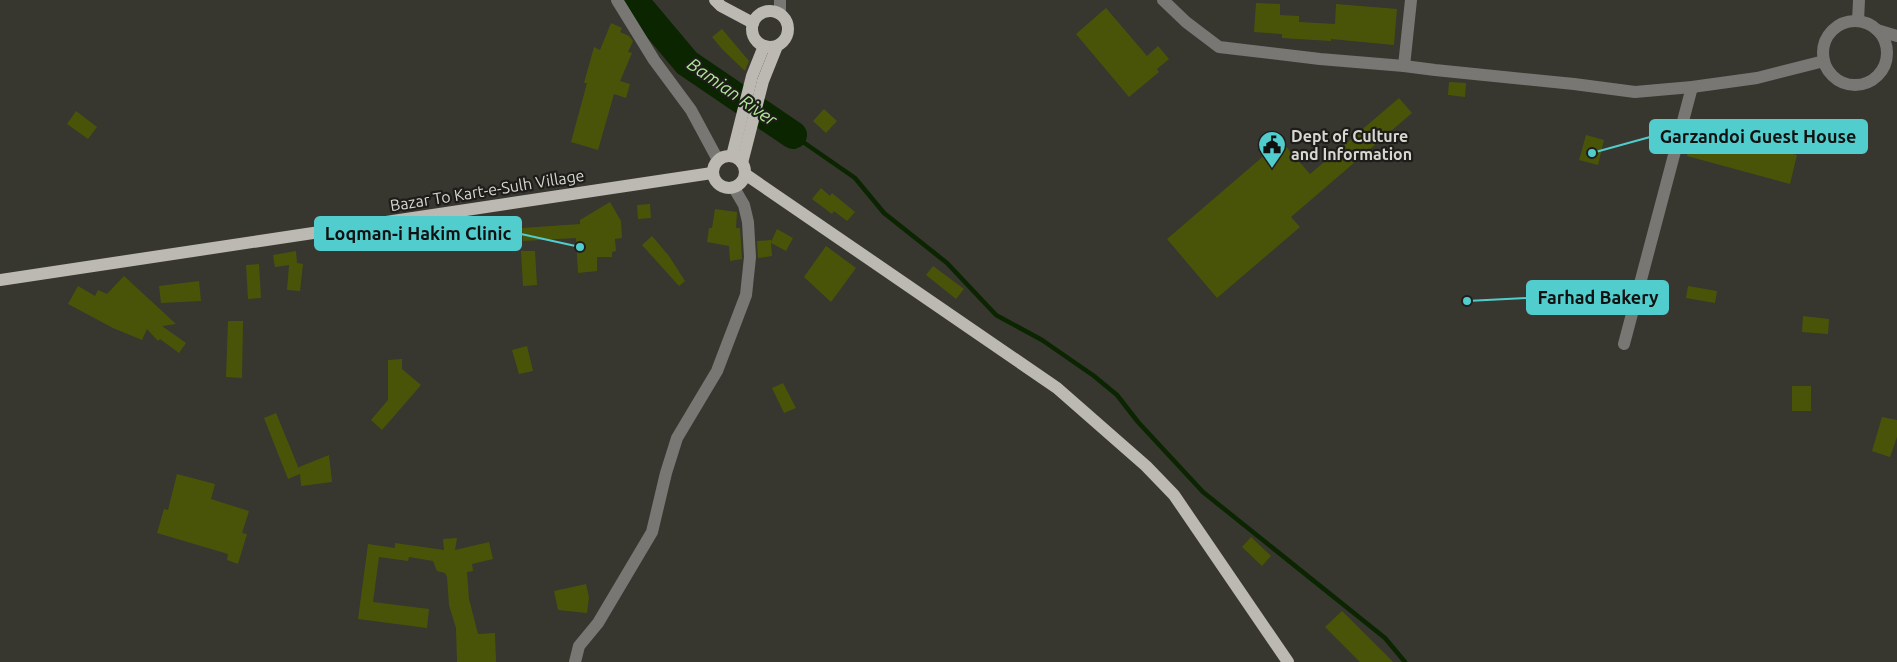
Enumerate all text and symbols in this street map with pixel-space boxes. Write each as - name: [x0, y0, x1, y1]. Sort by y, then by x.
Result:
- water label: Bamian River: [684, 53, 782, 130]
- callout: Garzandoi Guest House: [1650, 120, 1867, 153]
- text: Garzandoi Guest House: [1660, 126, 1856, 146]
- place label: Dept of Culture and Information: [1291, 127, 1412, 163]
- public building icon: Dept of Culture and Information: [1257, 130, 1287, 169]
- street label: Bazar To Kart-e-Sulh Village: [389, 166, 585, 214]
- callout: Loqman-i Hakim Clinic: [315, 217, 521, 250]
- text: Loqman-i Hakim Clinic: [325, 223, 511, 243]
- callout: Farhad Bakery: [1527, 281, 1668, 314]
- text: Farhad Bakery: [1537, 287, 1659, 307]

